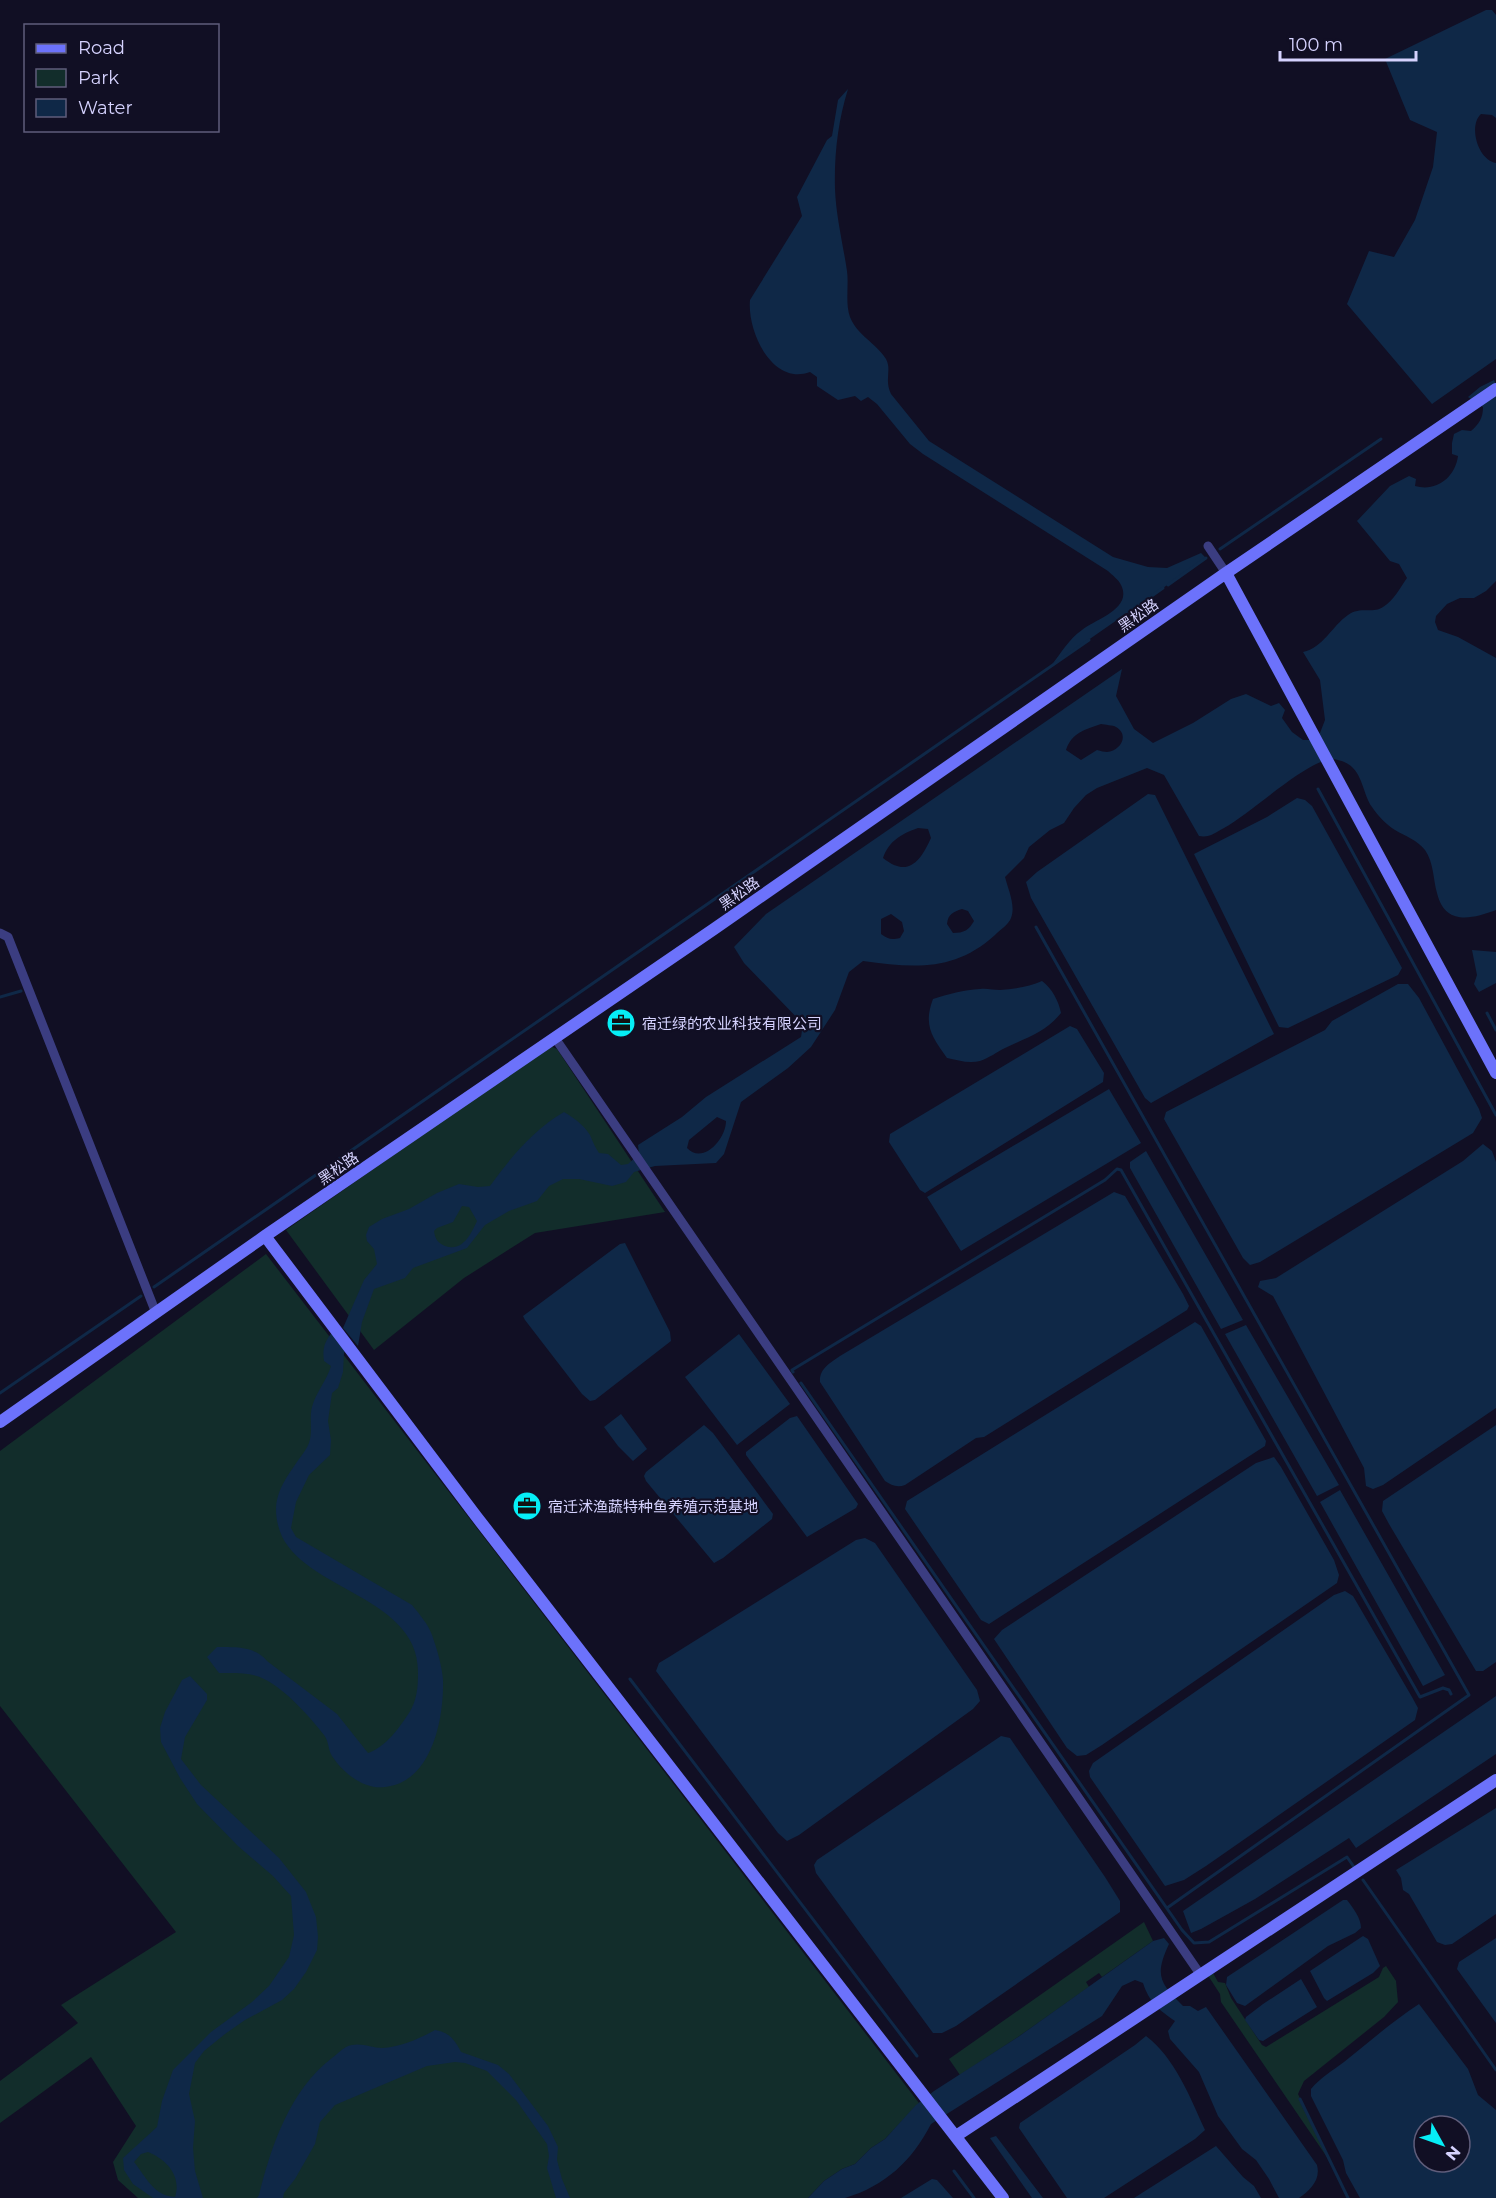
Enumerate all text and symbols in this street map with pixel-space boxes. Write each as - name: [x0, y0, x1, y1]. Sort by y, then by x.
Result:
- legend: [24, 24, 219, 132]
- scale bar: [1280, 24, 1416, 62]
- text: 100 m: [1289, 34, 1343, 56]
- text: Road: [78, 37, 125, 59]
- text: Park: [78, 67, 119, 89]
- text: Water: [78, 97, 133, 119]
- street label: 黑松路: [1114, 594, 1162, 636]
- street label: 黑松路: [715, 872, 763, 914]
- office icon: 宿迁绿的农业科技有限公司: [605, 1007, 637, 1039]
- place label: 宿迁绿的农业科技有限公司: [642, 1014, 822, 1033]
- street label: 黑松路: [314, 1148, 362, 1188]
- office icon: 宿迁沭渔蔬特种鱼养殖示范基地: [511, 1490, 543, 1522]
- place label: 宿迁沭渔蔬特种鱼养殖示范基地: [548, 1497, 758, 1516]
- north arrow: [1412, 2114, 1472, 2174]
- text: N: [1442, 2142, 1465, 2164]

